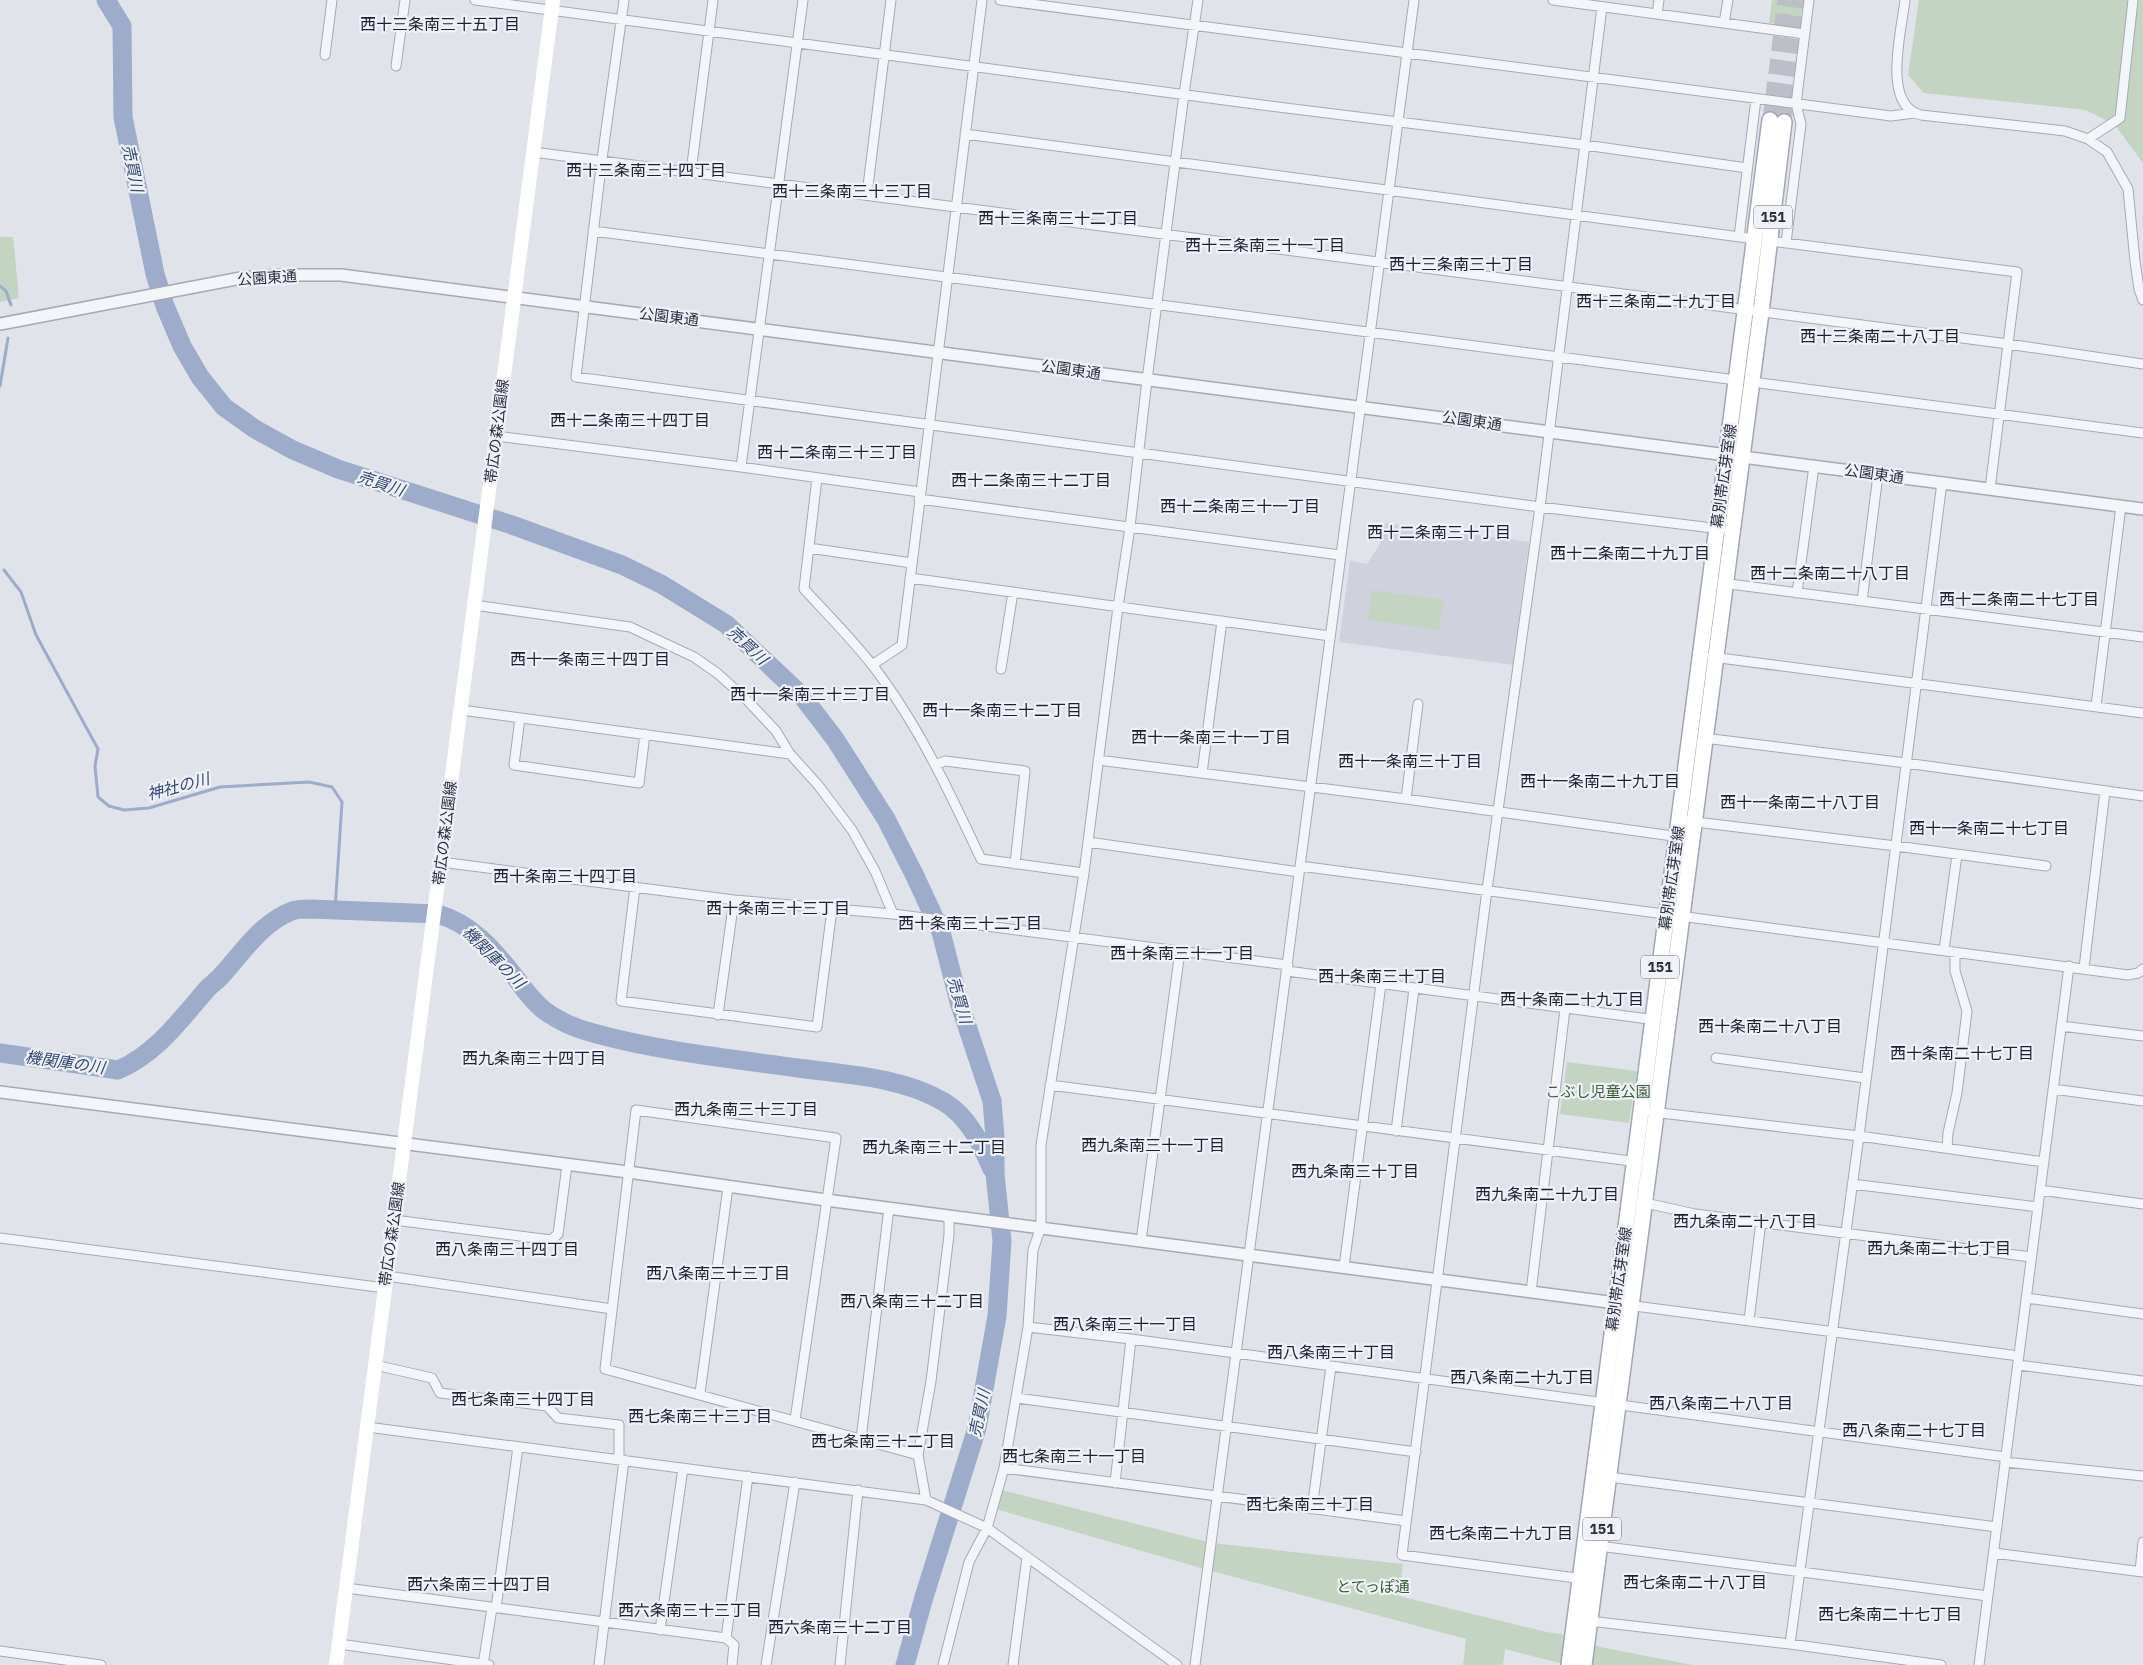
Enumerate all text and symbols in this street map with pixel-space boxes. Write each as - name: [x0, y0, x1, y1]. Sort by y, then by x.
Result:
- district label: 西十三条南三十五丁目: [360, 14, 520, 34]
- water label: 売買川: [118, 142, 148, 196]
- district label: 西十三条南三十四丁目: [566, 160, 726, 180]
- district label: 西十三条南三十三丁目: [772, 181, 932, 201]
- road number: 151: [1754, 206, 1792, 228]
- district label: 西十三条南三十二丁目: [978, 208, 1138, 228]
- district label: 西十三条南三十一丁目: [1185, 235, 1345, 255]
- district label: 西十三条南三十丁目: [1389, 254, 1533, 274]
- street label: 公園東通: [236, 266, 298, 289]
- district label: 西十三条南二十九丁目: [1576, 291, 1736, 311]
- street label: 公園東通: [638, 303, 700, 330]
- district label: 西十三条南二十八丁目: [1800, 326, 1960, 346]
- street label: 公園東通: [1040, 356, 1102, 383]
- street label: 帯広の森公園線: [481, 378, 512, 484]
- street label: 公園東通: [1441, 407, 1503, 434]
- district label: 西十二条南三十四丁目: [550, 410, 710, 430]
- street label: 幕別帯広芽室線: [1707, 423, 1740, 529]
- district label: 西十二条南三十三丁目: [757, 442, 917, 462]
- street label: 公園東通: [1843, 460, 1905, 487]
- water label: 売買川: [355, 466, 409, 501]
- district label: 西十二条南三十二丁目: [951, 470, 1111, 490]
- district label: 西十二条南三十一丁目: [1160, 496, 1320, 516]
- district label: 西十二条南三十丁目: [1367, 522, 1511, 542]
- district label: 西十二条南二十九丁目: [1550, 543, 1710, 563]
- district label: 西十二条南二十八丁目: [1750, 563, 1910, 583]
- district label: 西十二条南二十七丁目: [1939, 589, 2099, 609]
- water label: 売買川: [724, 621, 774, 670]
- district label: 西十一条南三十四丁目: [510, 649, 670, 669]
- district label: 西十一条南三十三丁目: [730, 684, 890, 704]
- district label: 西十一条南三十二丁目: [922, 700, 1082, 720]
- district label: 西十一条南三十一丁目: [1131, 727, 1291, 747]
- district label: 西十一条南三十丁目: [1338, 751, 1482, 771]
- water label: 神社の川: [144, 768, 213, 804]
- district label: 西十一条南二十九丁目: [1520, 771, 1680, 791]
- street label: 帯広の森公園線: [429, 780, 460, 886]
- district label: 西十一条南二十八丁目: [1720, 792, 1880, 812]
- district label: 西十一条南二十七丁目: [1909, 818, 2069, 838]
- street label: 幕別帯広芽室線: [1655, 825, 1688, 931]
- district label: 西十条南三十四丁目: [493, 866, 637, 886]
- district label: 西十条南三十三丁目: [706, 898, 850, 918]
- district label: 西十条南三十二丁目: [898, 913, 1042, 933]
- water label: 機関庫の川: [459, 922, 531, 994]
- district label: 西十条南三十一丁目: [1110, 943, 1254, 963]
- road number: 151: [1641, 956, 1679, 979]
- district label: 西十条南三十丁目: [1318, 966, 1446, 986]
- water label: 売買川: [944, 974, 977, 1028]
- district label: 西十条南二十九丁目: [1500, 989, 1644, 1009]
- district label: 西十条南二十八丁目: [1698, 1016, 1842, 1036]
- district label: 西十条南二十七丁目: [1890, 1043, 2034, 1063]
- water label: 機関庫の川: [24, 1047, 108, 1078]
- district label: 西九条南三十四丁目: [462, 1048, 606, 1068]
- park label: こぶし児童公園: [1545, 1082, 1651, 1101]
- district label: 西九条南三十三丁目: [674, 1099, 818, 1119]
- district label: 西九条南三十一丁目: [1081, 1135, 1225, 1155]
- district label: 西九条南三十二丁目: [862, 1137, 1006, 1157]
- district label: 西九条南三十丁目: [1291, 1161, 1419, 1181]
- street label: 帯広の森公園線: [375, 1181, 408, 1287]
- district label: 西九条南二十九丁目: [1475, 1184, 1619, 1204]
- district label: 西九条南二十八丁目: [1673, 1211, 1817, 1231]
- street label: 幕別帯広芽室線: [1602, 1226, 1635, 1332]
- district label: 西九条南二十七丁目: [1867, 1238, 2011, 1258]
- district label: 西八条南三十四丁目: [435, 1239, 579, 1259]
- district label: 西八条南三十三丁目: [646, 1263, 790, 1283]
- district label: 西八条南三十二丁目: [840, 1291, 984, 1311]
- district label: 西八条南三十一丁目: [1053, 1314, 1197, 1334]
- district label: 西八条南三十丁目: [1267, 1342, 1395, 1362]
- district label: 西八条南二十九丁目: [1450, 1367, 1594, 1387]
- water label: 売買川: [964, 1385, 994, 1439]
- district label: 西七条南三十四丁目: [451, 1389, 595, 1409]
- district label: 西八条南二十八丁目: [1649, 1393, 1793, 1413]
- district label: 西七条南三十三丁目: [628, 1406, 772, 1426]
- district label: 西八条南二十七丁目: [1842, 1420, 1986, 1440]
- district label: 西七条南三十二丁目: [811, 1431, 955, 1451]
- district label: 西七条南三十一丁目: [1002, 1446, 1146, 1466]
- district label: 西七条南三十丁目: [1246, 1494, 1374, 1514]
- road number: 151: [1583, 1518, 1621, 1540]
- district label: 西七条南二十九丁目: [1429, 1523, 1573, 1543]
- district label: 西七条南二十八丁目: [1623, 1572, 1767, 1592]
- district label: 西六条南三十四丁目: [407, 1574, 551, 1594]
- park label: とてっぽ通: [1336, 1577, 1410, 1596]
- district label: 西六条南三十三丁目: [618, 1600, 762, 1620]
- district label: 西七条南二十七丁目: [1818, 1604, 1962, 1624]
- district label: 西六条南三十二丁目: [768, 1617, 912, 1637]

